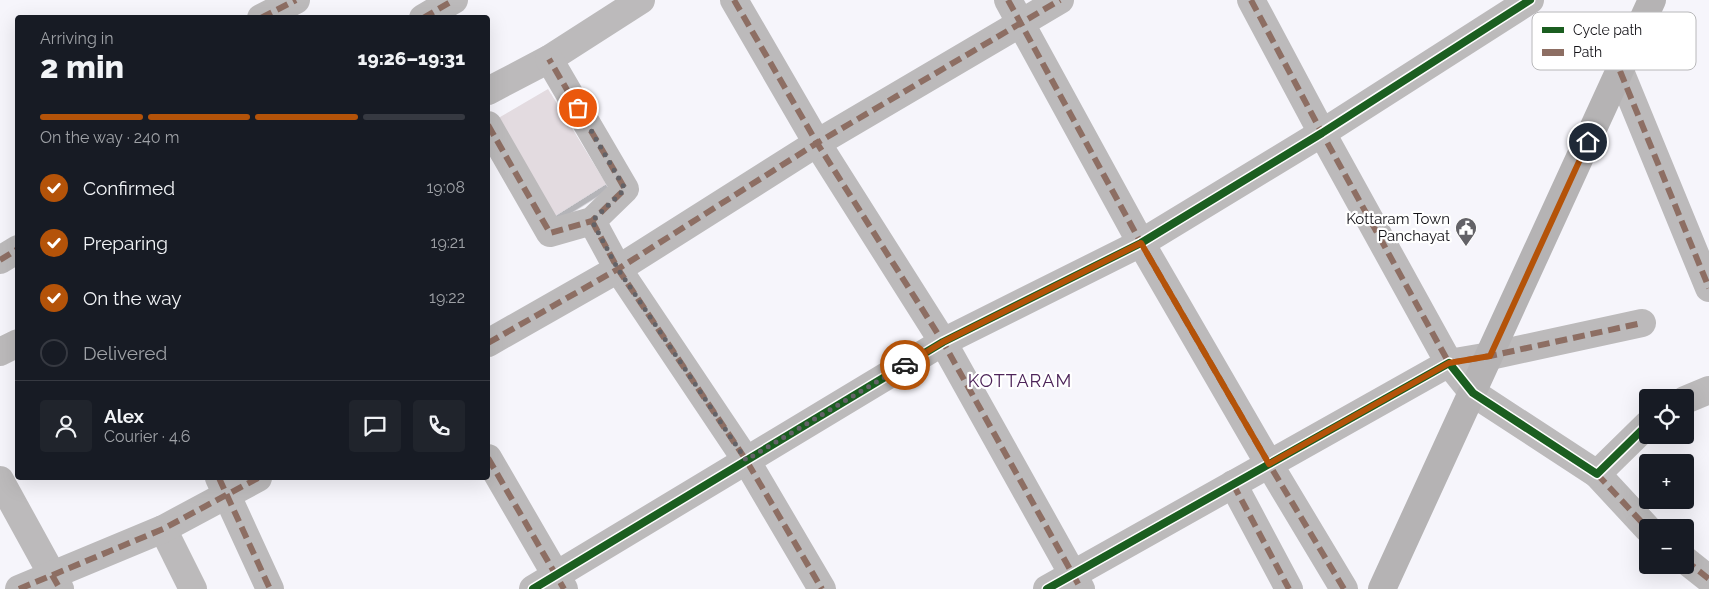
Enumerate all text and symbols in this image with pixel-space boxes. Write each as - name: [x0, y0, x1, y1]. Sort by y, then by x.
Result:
- legend: [1532, 12, 1696, 70]
- text: Cycle path: [1573, 22, 1642, 38]
- text: Arriving in: [40, 29, 114, 48]
- text: Path: [1573, 44, 1602, 60]
- text: 19:26–19:31: [358, 47, 465, 69]
- text: 2 min: [40, 48, 124, 85]
- pin: [557, 87, 599, 129]
- icon: bag: [564, 94, 592, 122]
- pin: [1567, 121, 1609, 163]
- text: On the way · 240 m: [40, 128, 179, 147]
- icon: home: [1574, 128, 1602, 156]
- icon: check: [40, 174, 68, 202]
- text: Confirmed: [83, 177, 175, 199]
- text: 19:08: [426, 178, 465, 197]
- place label: Kottaram Town Panchayat: [1346, 210, 1450, 245]
- public building icon: Kottaram Town Panchayat: [1454, 216, 1478, 247]
- icon: check: [40, 229, 68, 257]
- text: Preparing: [83, 232, 168, 254]
- text: 19:21: [431, 233, 465, 252]
- icon: check: [40, 284, 68, 312]
- text: On the way: [83, 287, 182, 309]
- text: 19:22: [429, 288, 465, 307]
- courier: [880, 340, 930, 390]
- text: Delivered: [83, 342, 167, 364]
- icon: car: [891, 351, 919, 379]
- district label: KOTTARAM: [968, 370, 1072, 391]
- map controls: [1639, 389, 1694, 574]
- button: locate: [1639, 389, 1694, 444]
- button: person: [40, 400, 92, 452]
- button: chat: [349, 400, 401, 452]
- button: phone: [413, 400, 465, 452]
- text: Alex: [104, 405, 144, 427]
- text: Courier · 4.6: [104, 427, 190, 446]
- button: +: [1639, 454, 1694, 509]
- button: −: [1639, 519, 1694, 574]

